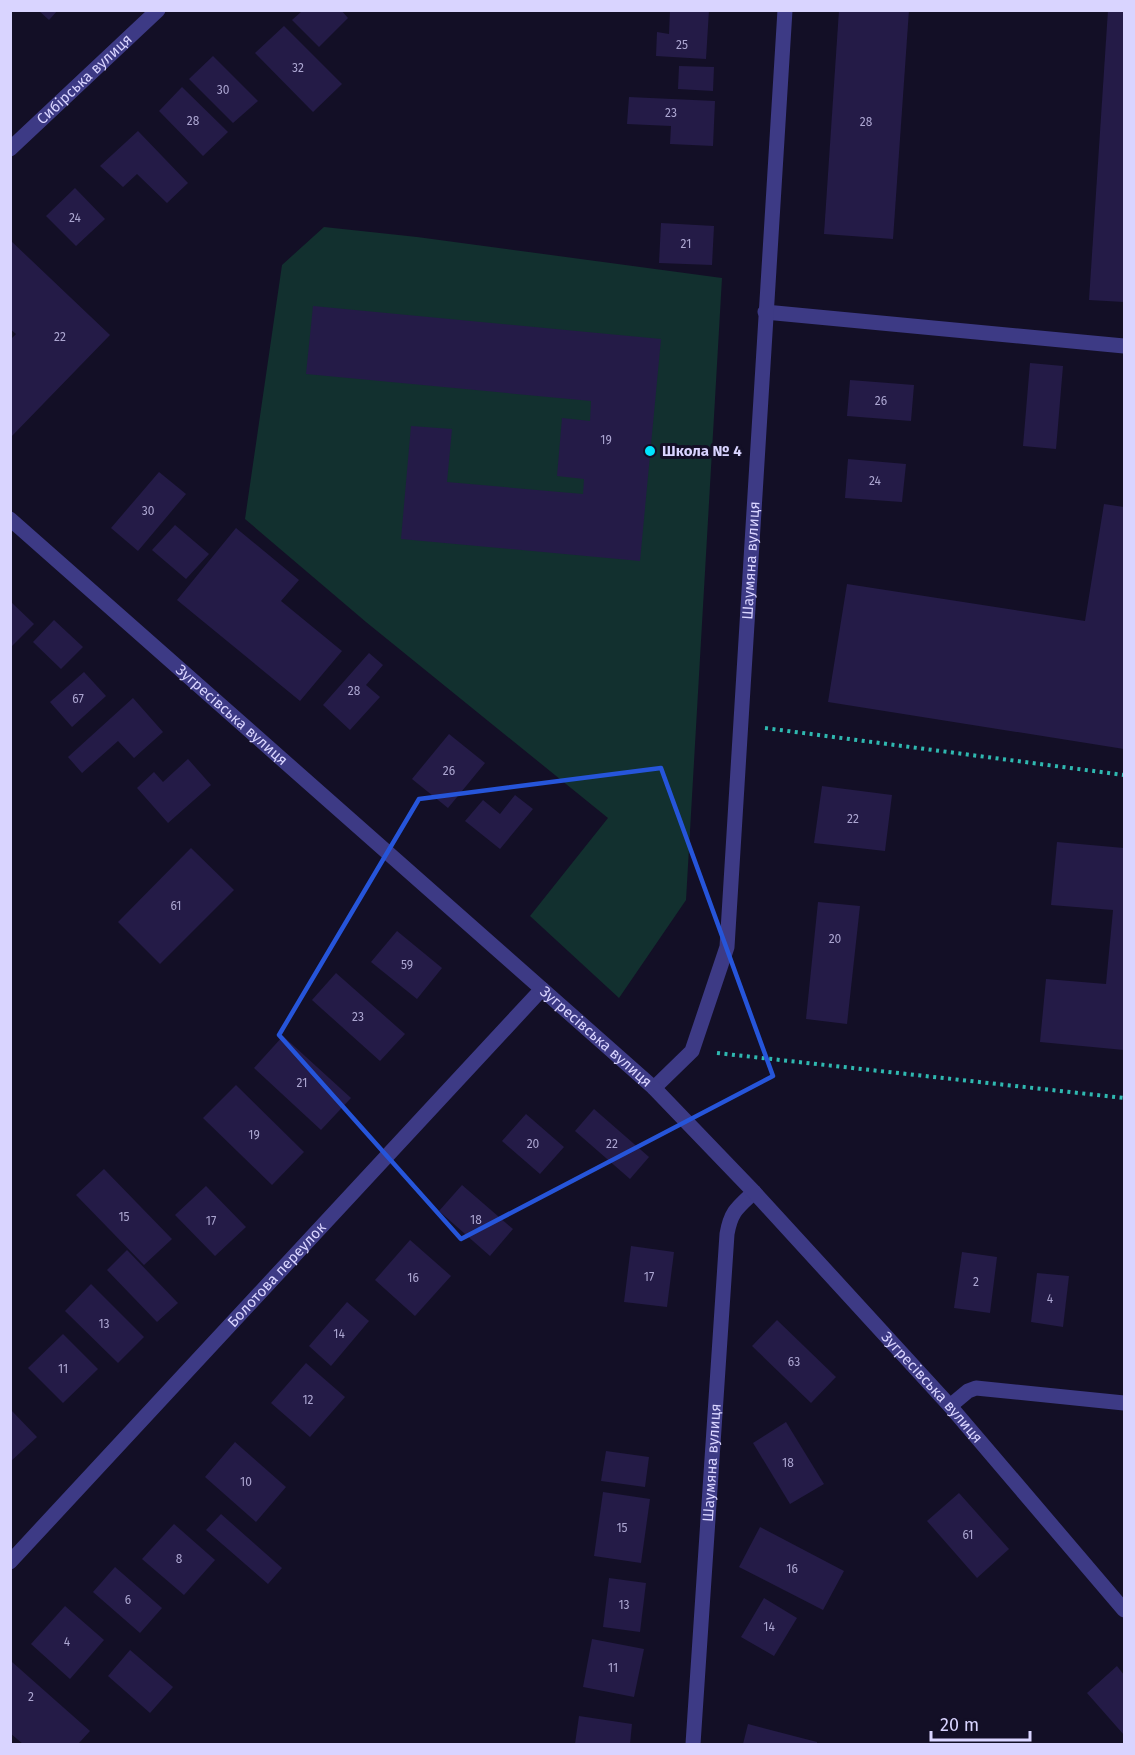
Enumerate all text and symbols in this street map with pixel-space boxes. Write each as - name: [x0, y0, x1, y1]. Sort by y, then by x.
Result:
- street label: Сибірська вулиця: [33, 30, 136, 128]
- house number: 25: [676, 38, 688, 52]
- house number: 32: [292, 61, 304, 75]
- house number: 30: [217, 83, 230, 97]
- house number: 23: [665, 106, 677, 120]
- house number: 28: [187, 114, 200, 128]
- house number: 28: [860, 115, 873, 129]
- house number: 24: [69, 211, 82, 225]
- house number: 21: [681, 237, 691, 251]
- house number: 22: [54, 330, 66, 344]
- house number: 26: [875, 394, 887, 408]
- house number: 19: [600, 433, 612, 447]
- place label: Школа № 4: [662, 442, 742, 460]
- marker: Школа № 4: [643, 444, 657, 458]
- house number: 24: [869, 474, 882, 488]
- street label: Шаумяна вулиця: [738, 501, 764, 620]
- house number: 30: [142, 504, 155, 518]
- street label: Зугресівська вулиця: [172, 661, 292, 769]
- house number: 28: [348, 684, 361, 698]
- house number: 67: [72, 692, 84, 706]
- house number: 26: [443, 764, 455, 778]
- house number: 22: [847, 812, 859, 826]
- house number: 61: [170, 899, 182, 913]
- house number: 20: [829, 932, 842, 946]
- house number: 59: [401, 958, 413, 972]
- street label: Зугресівська вулиця: [536, 983, 656, 1091]
- house number: 23: [352, 1010, 364, 1024]
- house number: 21: [297, 1076, 307, 1090]
- house number: 19: [248, 1128, 260, 1142]
- house number: 20: [527, 1137, 540, 1151]
- house number: 22: [606, 1137, 618, 1151]
- house number: 15: [118, 1210, 130, 1224]
- house number: 18: [470, 1213, 482, 1227]
- house number: 17: [206, 1214, 216, 1228]
- street label: Болотова переулок: [224, 1218, 330, 1331]
- house number: 17: [644, 1270, 654, 1284]
- house number: 16: [407, 1271, 419, 1285]
- house number: 2: [973, 1275, 979, 1289]
- house number: 4: [1047, 1292, 1054, 1306]
- house number: 13: [98, 1317, 110, 1331]
- house number: 14: [333, 1327, 345, 1341]
- street label: Зугресівська вулиця: [877, 1328, 987, 1447]
- house number: 63: [788, 1355, 800, 1369]
- house number: 11: [58, 1362, 68, 1376]
- house number: 12: [302, 1393, 314, 1407]
- street label: Шаумяна вулиця: [699, 1403, 725, 1522]
- house number: 18: [782, 1456, 794, 1470]
- house number: 10: [240, 1475, 252, 1489]
- house number: 15: [616, 1521, 628, 1535]
- house number: 61: [962, 1528, 974, 1542]
- house number: 8: [176, 1552, 183, 1566]
- house number: 16: [786, 1562, 798, 1576]
- house number: 6: [125, 1593, 131, 1607]
- house number: 13: [618, 1598, 630, 1612]
- house number: 14: [763, 1620, 775, 1634]
- house number: 4: [64, 1635, 71, 1649]
- house number: 11: [608, 1661, 618, 1675]
- house number: 2: [28, 1690, 34, 1704]
- scale bar: [931, 1704, 1030, 1742]
- text: 20 m: [940, 1714, 979, 1736]

